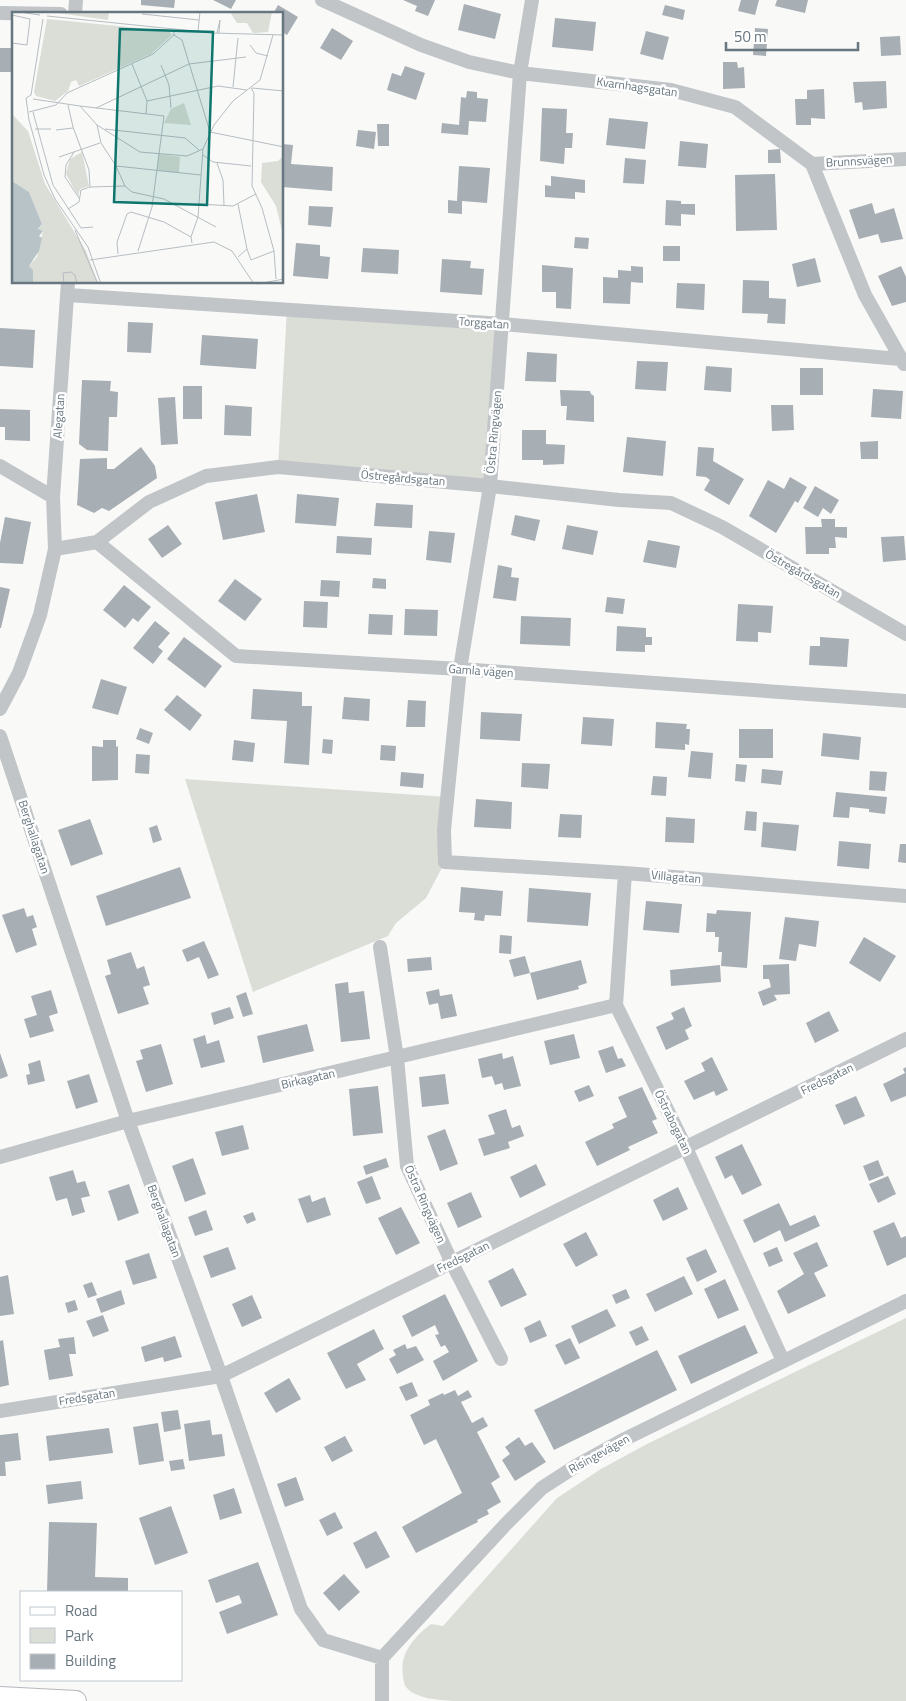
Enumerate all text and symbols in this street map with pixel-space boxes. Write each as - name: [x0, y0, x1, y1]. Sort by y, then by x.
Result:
- inset map: [12, 12, 284, 284]
- scale bar: [726, 20, 858, 52]
- text: 50 m: [734, 25, 767, 48]
- street label: Kvarnhagsgatan: [595, 71, 679, 102]
- street label: Brunnsvägen: [825, 149, 893, 172]
- street label: Torggatan: [458, 311, 510, 334]
- street label: Östra Ringvägen: [480, 390, 507, 474]
- street label: Alegatan: [47, 393, 70, 439]
- street label: Östregårdsgatan: [360, 464, 446, 491]
- street label: Östregårdsgatan: [762, 544, 845, 603]
- street label: Gamla vägen: [448, 659, 514, 682]
- street label: Berghallagatan: [14, 798, 55, 876]
- street label: Villagatan: [650, 865, 702, 888]
- street label: Fredsgatan: [797, 1058, 857, 1100]
- street label: Birkagatan: [279, 1063, 337, 1094]
- street label: Östrabogatan: [650, 1086, 697, 1157]
- street label: Östra Ringvägen: [400, 1162, 451, 1246]
- street label: Berghallagatan: [142, 1182, 186, 1260]
- street label: Fredsgatan: [433, 1236, 493, 1278]
- street label: Fredsgatan: [57, 1383, 116, 1410]
- street label: Risingevägen: [565, 1429, 633, 1478]
- legend: [20, 1591, 182, 1681]
- text: Road: [65, 1599, 97, 1622]
- text: Park: [65, 1624, 94, 1647]
- text: Building: [65, 1649, 116, 1672]

